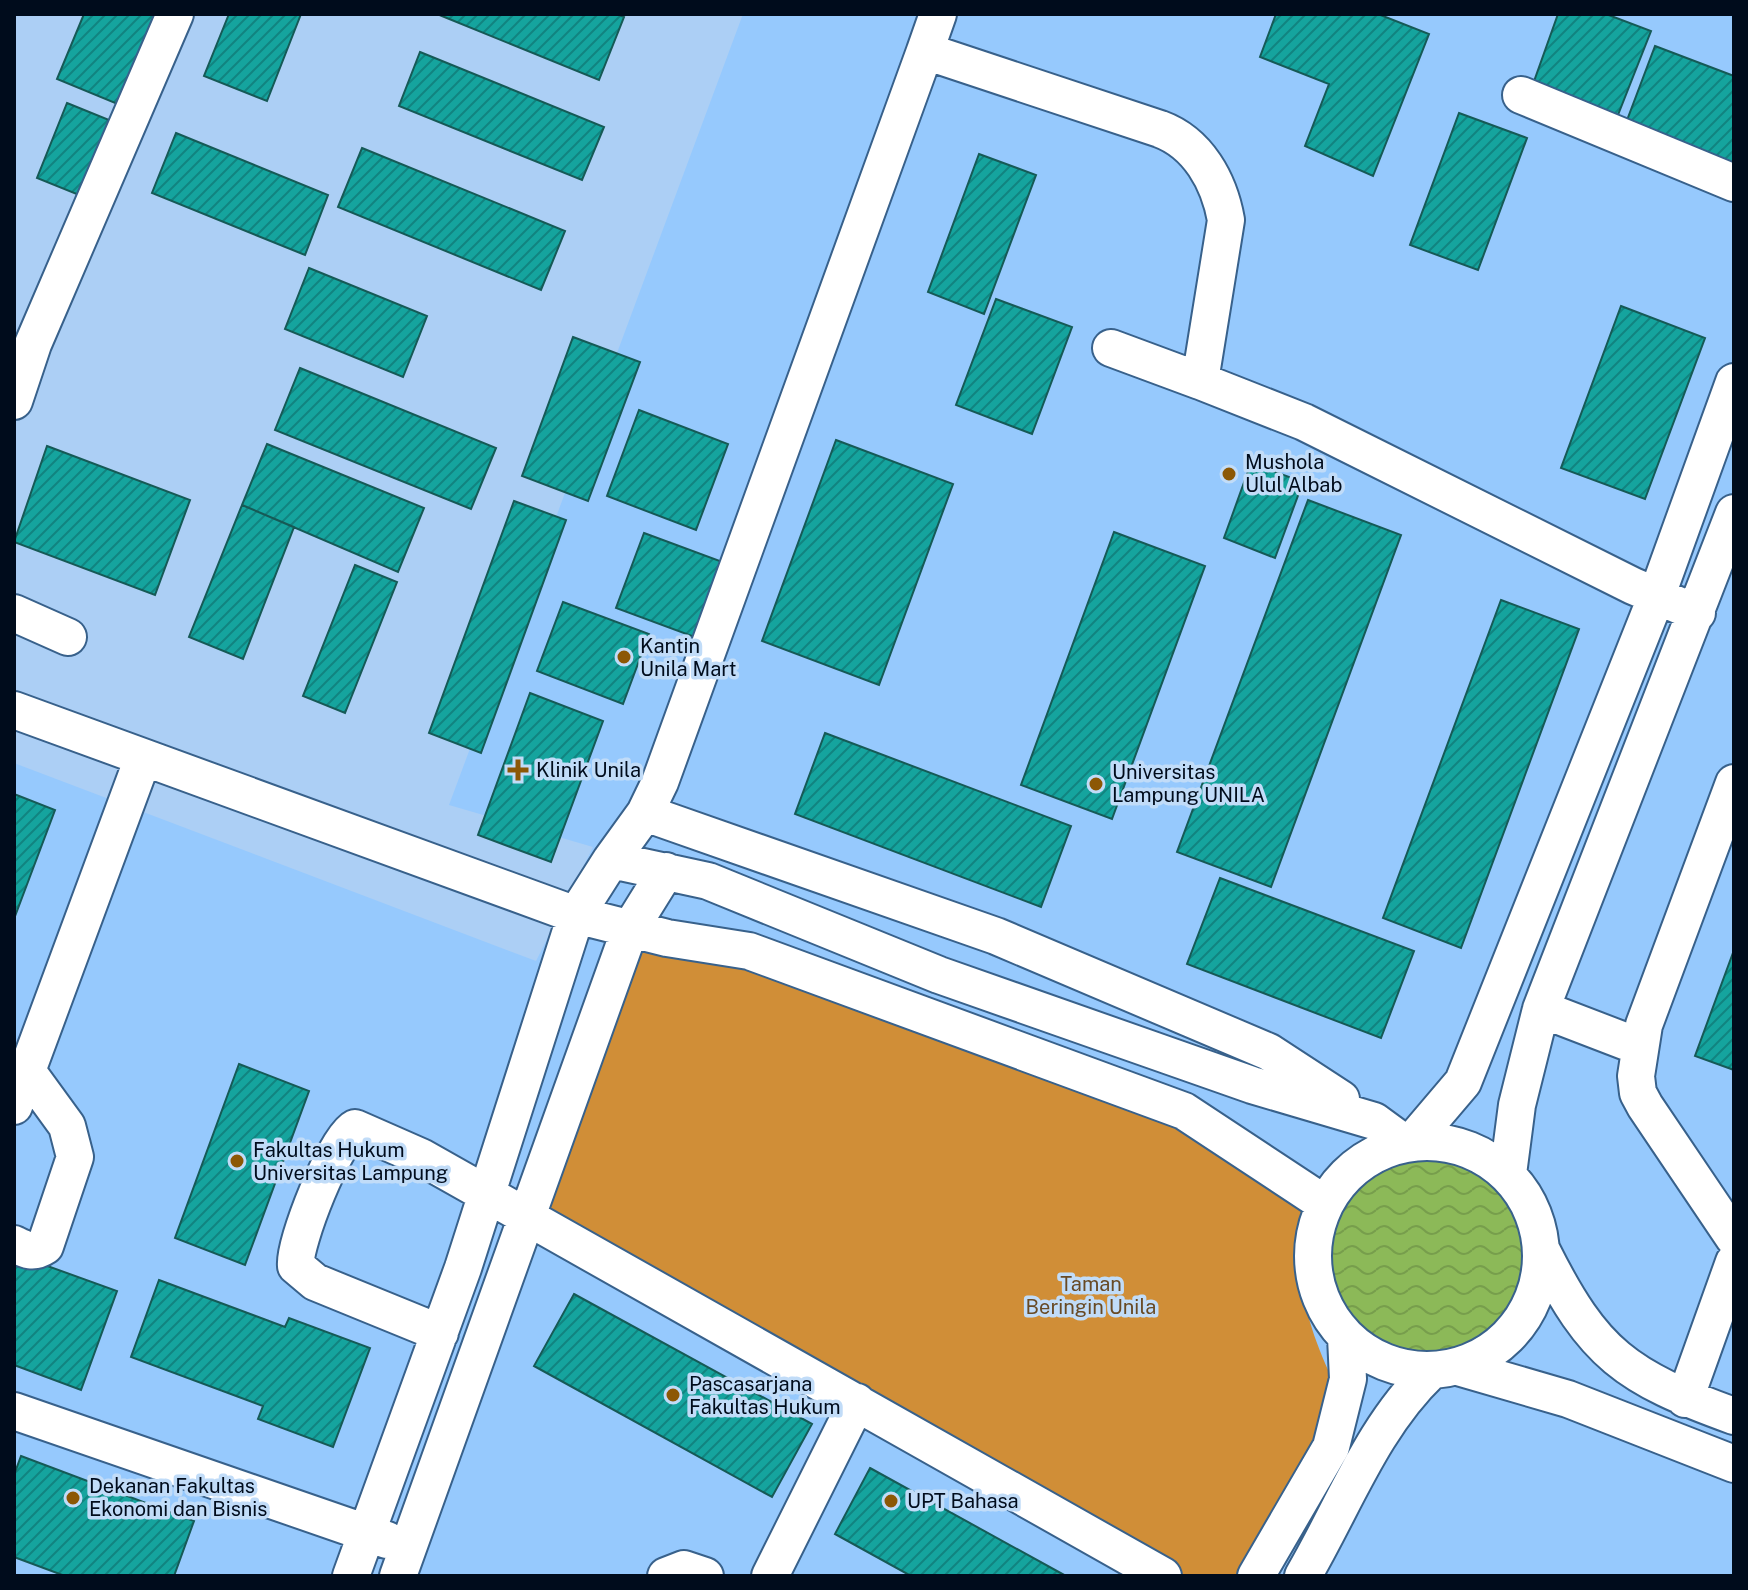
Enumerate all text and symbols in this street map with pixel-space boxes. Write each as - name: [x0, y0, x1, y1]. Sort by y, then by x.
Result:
- place label: Mushola Ulul Albab: [1245, 450, 1342, 497]
- marker: Mushola Ulul Albab: [1220, 465, 1238, 483]
- place label: Kantin Unila Mart: [640, 634, 737, 681]
- marker: Kantin Unila Mart: [615, 648, 633, 666]
- place label: Klinik Unila: [536, 758, 641, 782]
- marker: Klinik Unila: [507, 759, 529, 781]
- place label: Universitas Lampung UNILA: [1112, 760, 1265, 807]
- marker: Universitas Lampung UNILA: [1087, 775, 1105, 793]
- place label: Fakultas Hukum Universitas Lampung: [253, 1138, 448, 1185]
- marker: Fakultas Hukum Universitas Lampung: [228, 1152, 246, 1170]
- park label: Taman Beringin Unila: [1026, 1272, 1156, 1319]
- place label: Pascasarjana Fakultas Hukum: [689, 1372, 840, 1419]
- marker: Pascasarjana Fakultas Hukum: [664, 1386, 682, 1404]
- place label: Dekanan Fakultas Ekonomi dan Bisnis: [89, 1474, 267, 1521]
- marker: Dekanan Fakultas Ekonomi dan Bisnis: [64, 1489, 82, 1507]
- place label: UPT Bahasa: [907, 1489, 1019, 1513]
- marker: UPT Bahasa: [882, 1492, 900, 1510]

